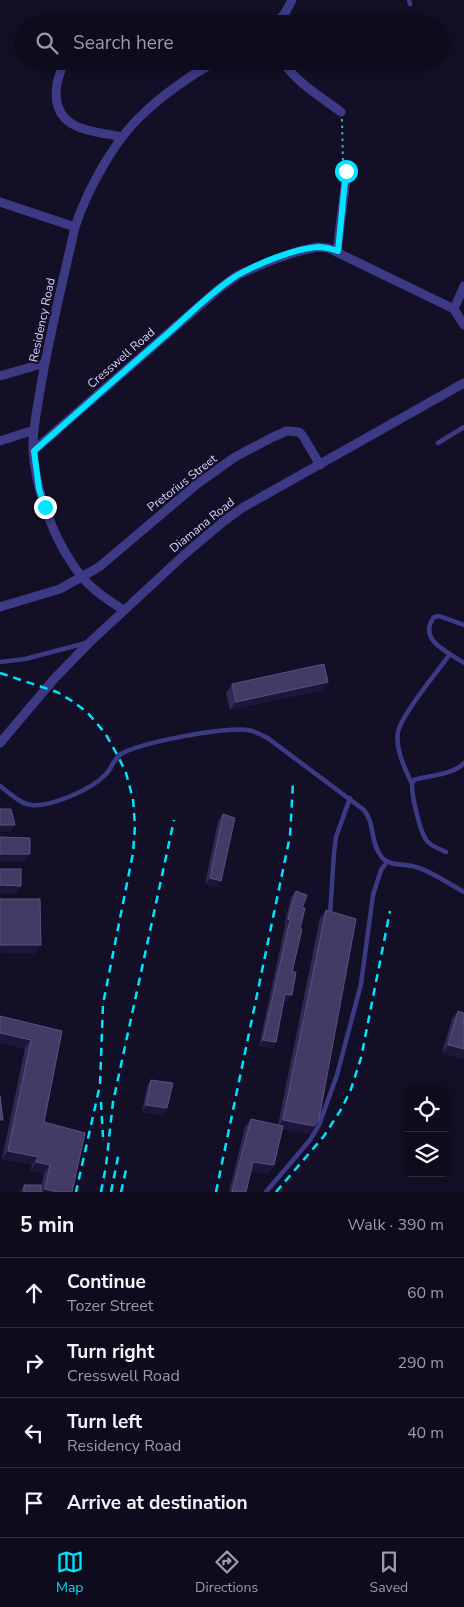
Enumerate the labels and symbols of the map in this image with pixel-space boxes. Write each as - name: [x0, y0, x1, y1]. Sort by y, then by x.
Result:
- route start: [335, 160, 358, 183]
- street label: Residency Road: [25, 276, 59, 364]
- street label: Cresswell Road: [84, 324, 158, 392]
- street label: Pretorius Street: [144, 450, 221, 515]
- street label: Diamana Road: [166, 494, 238, 556]
- route end: [34, 496, 57, 519]

